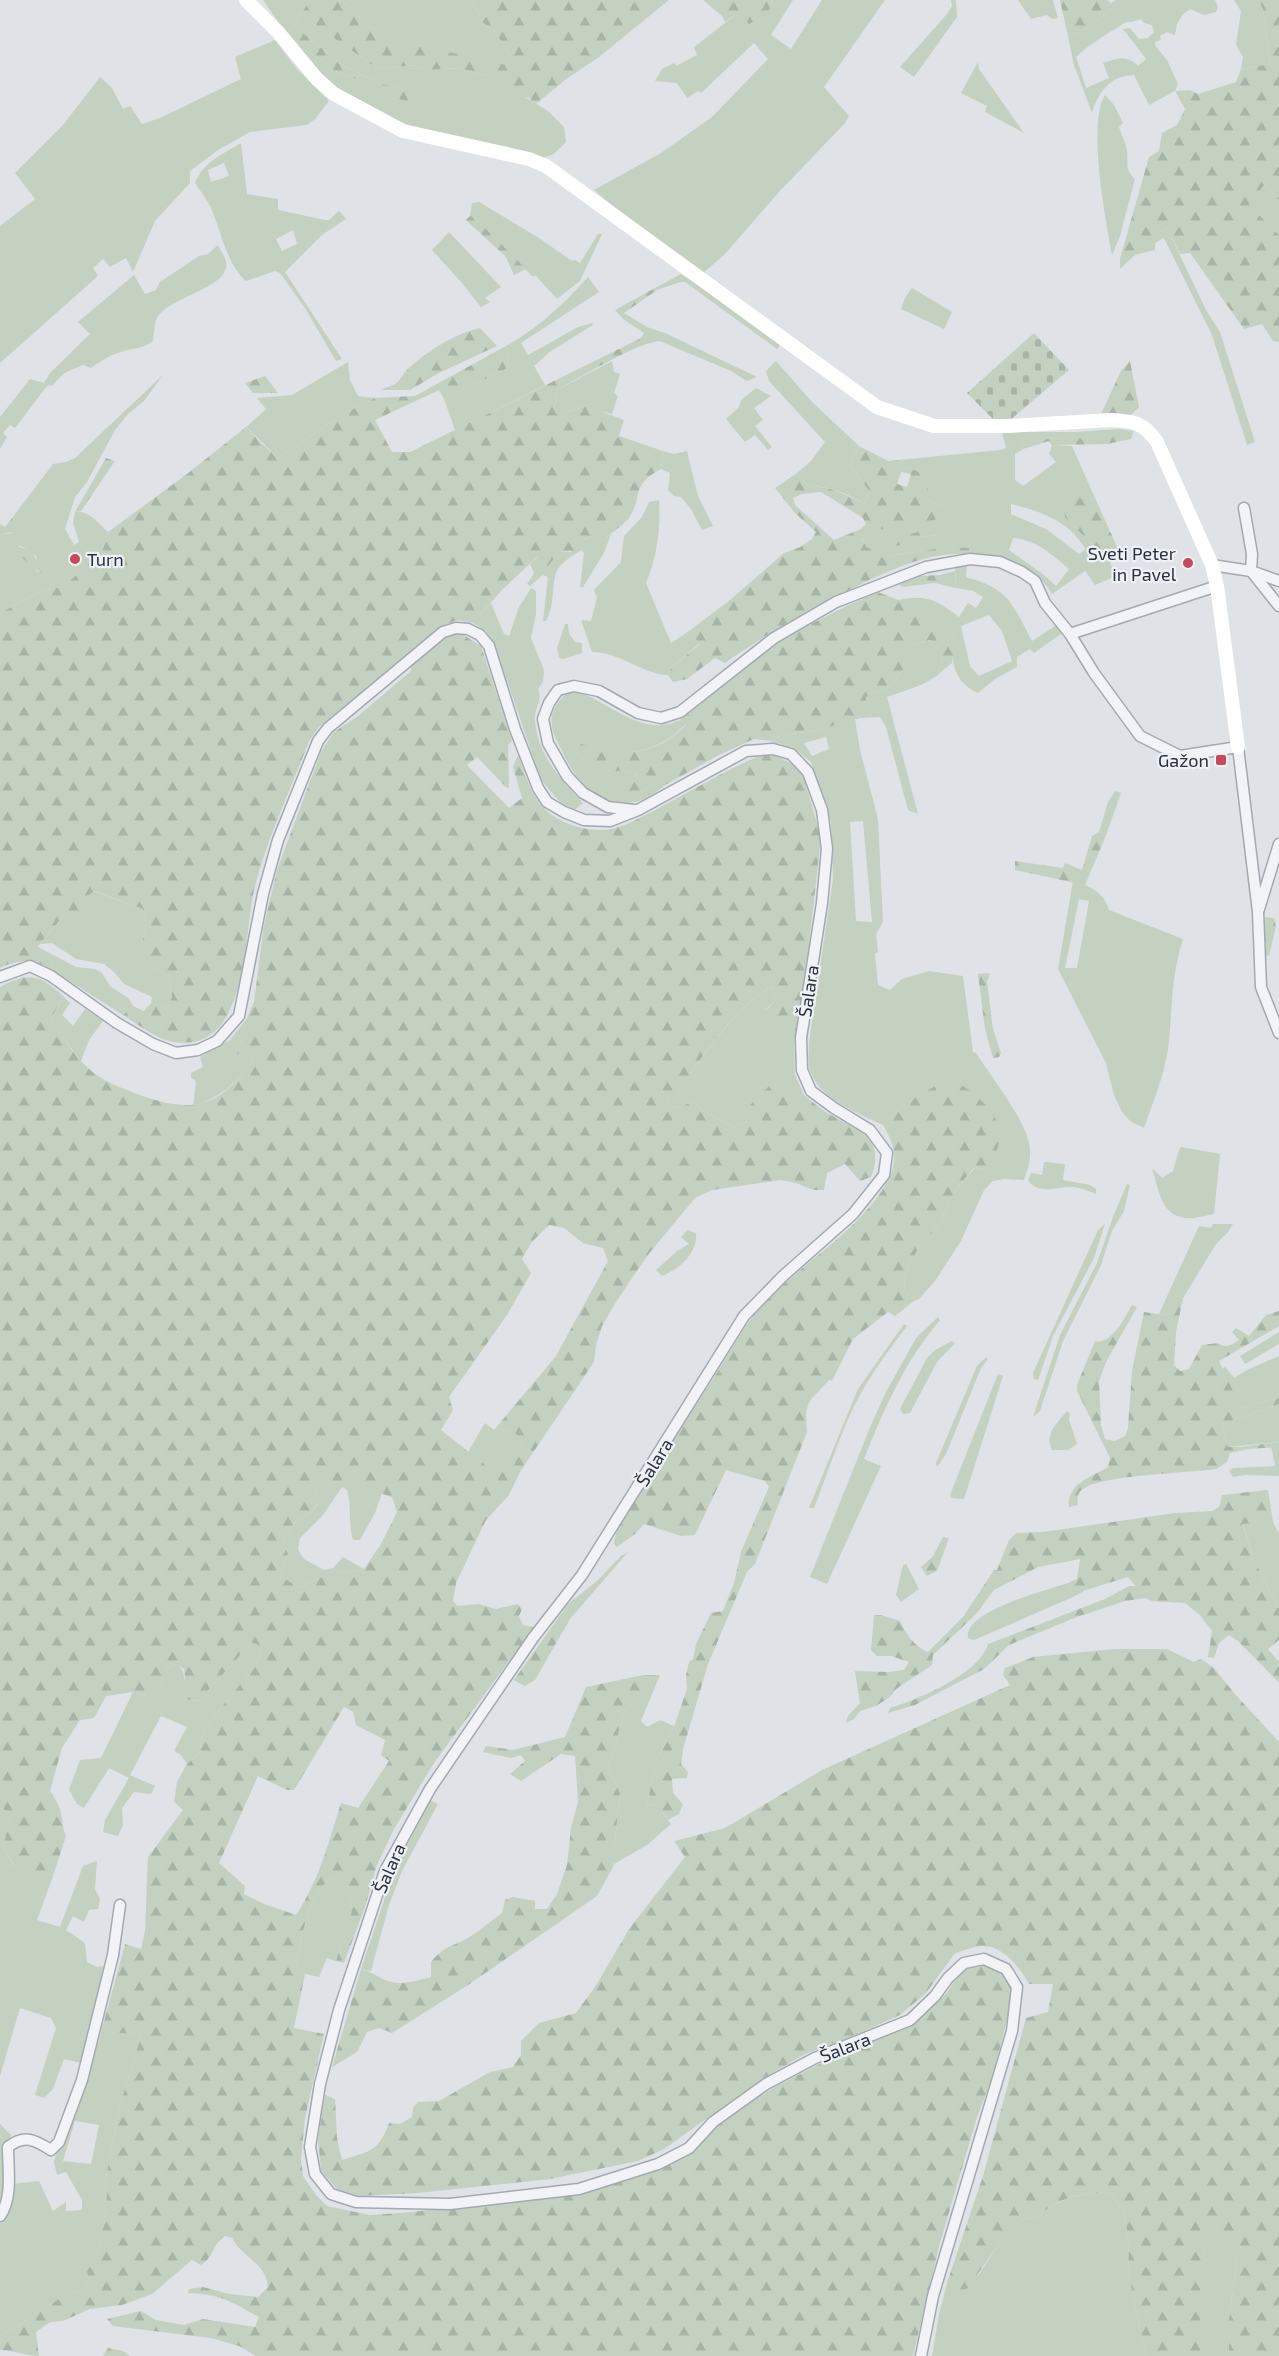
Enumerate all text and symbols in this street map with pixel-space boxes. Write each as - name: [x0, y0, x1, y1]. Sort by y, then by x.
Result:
- place label: Sveti Peter in Pavel: [1088, 542, 1177, 585]
- place label: Turn: [87, 548, 124, 570]
- marker: Turn: [68, 552, 82, 566]
- marker: Sveti Peter in Pavel: [1181, 556, 1195, 570]
- place label: Gažon: [1158, 749, 1209, 771]
- marker: Gažon: [1214, 753, 1228, 767]
- street label: Šalara: [793, 963, 823, 1019]
- street label: Šalara: [631, 1434, 677, 1490]
- street label: Šalara: [368, 1840, 410, 1896]
- street label: Šalara: [817, 2027, 873, 2067]

